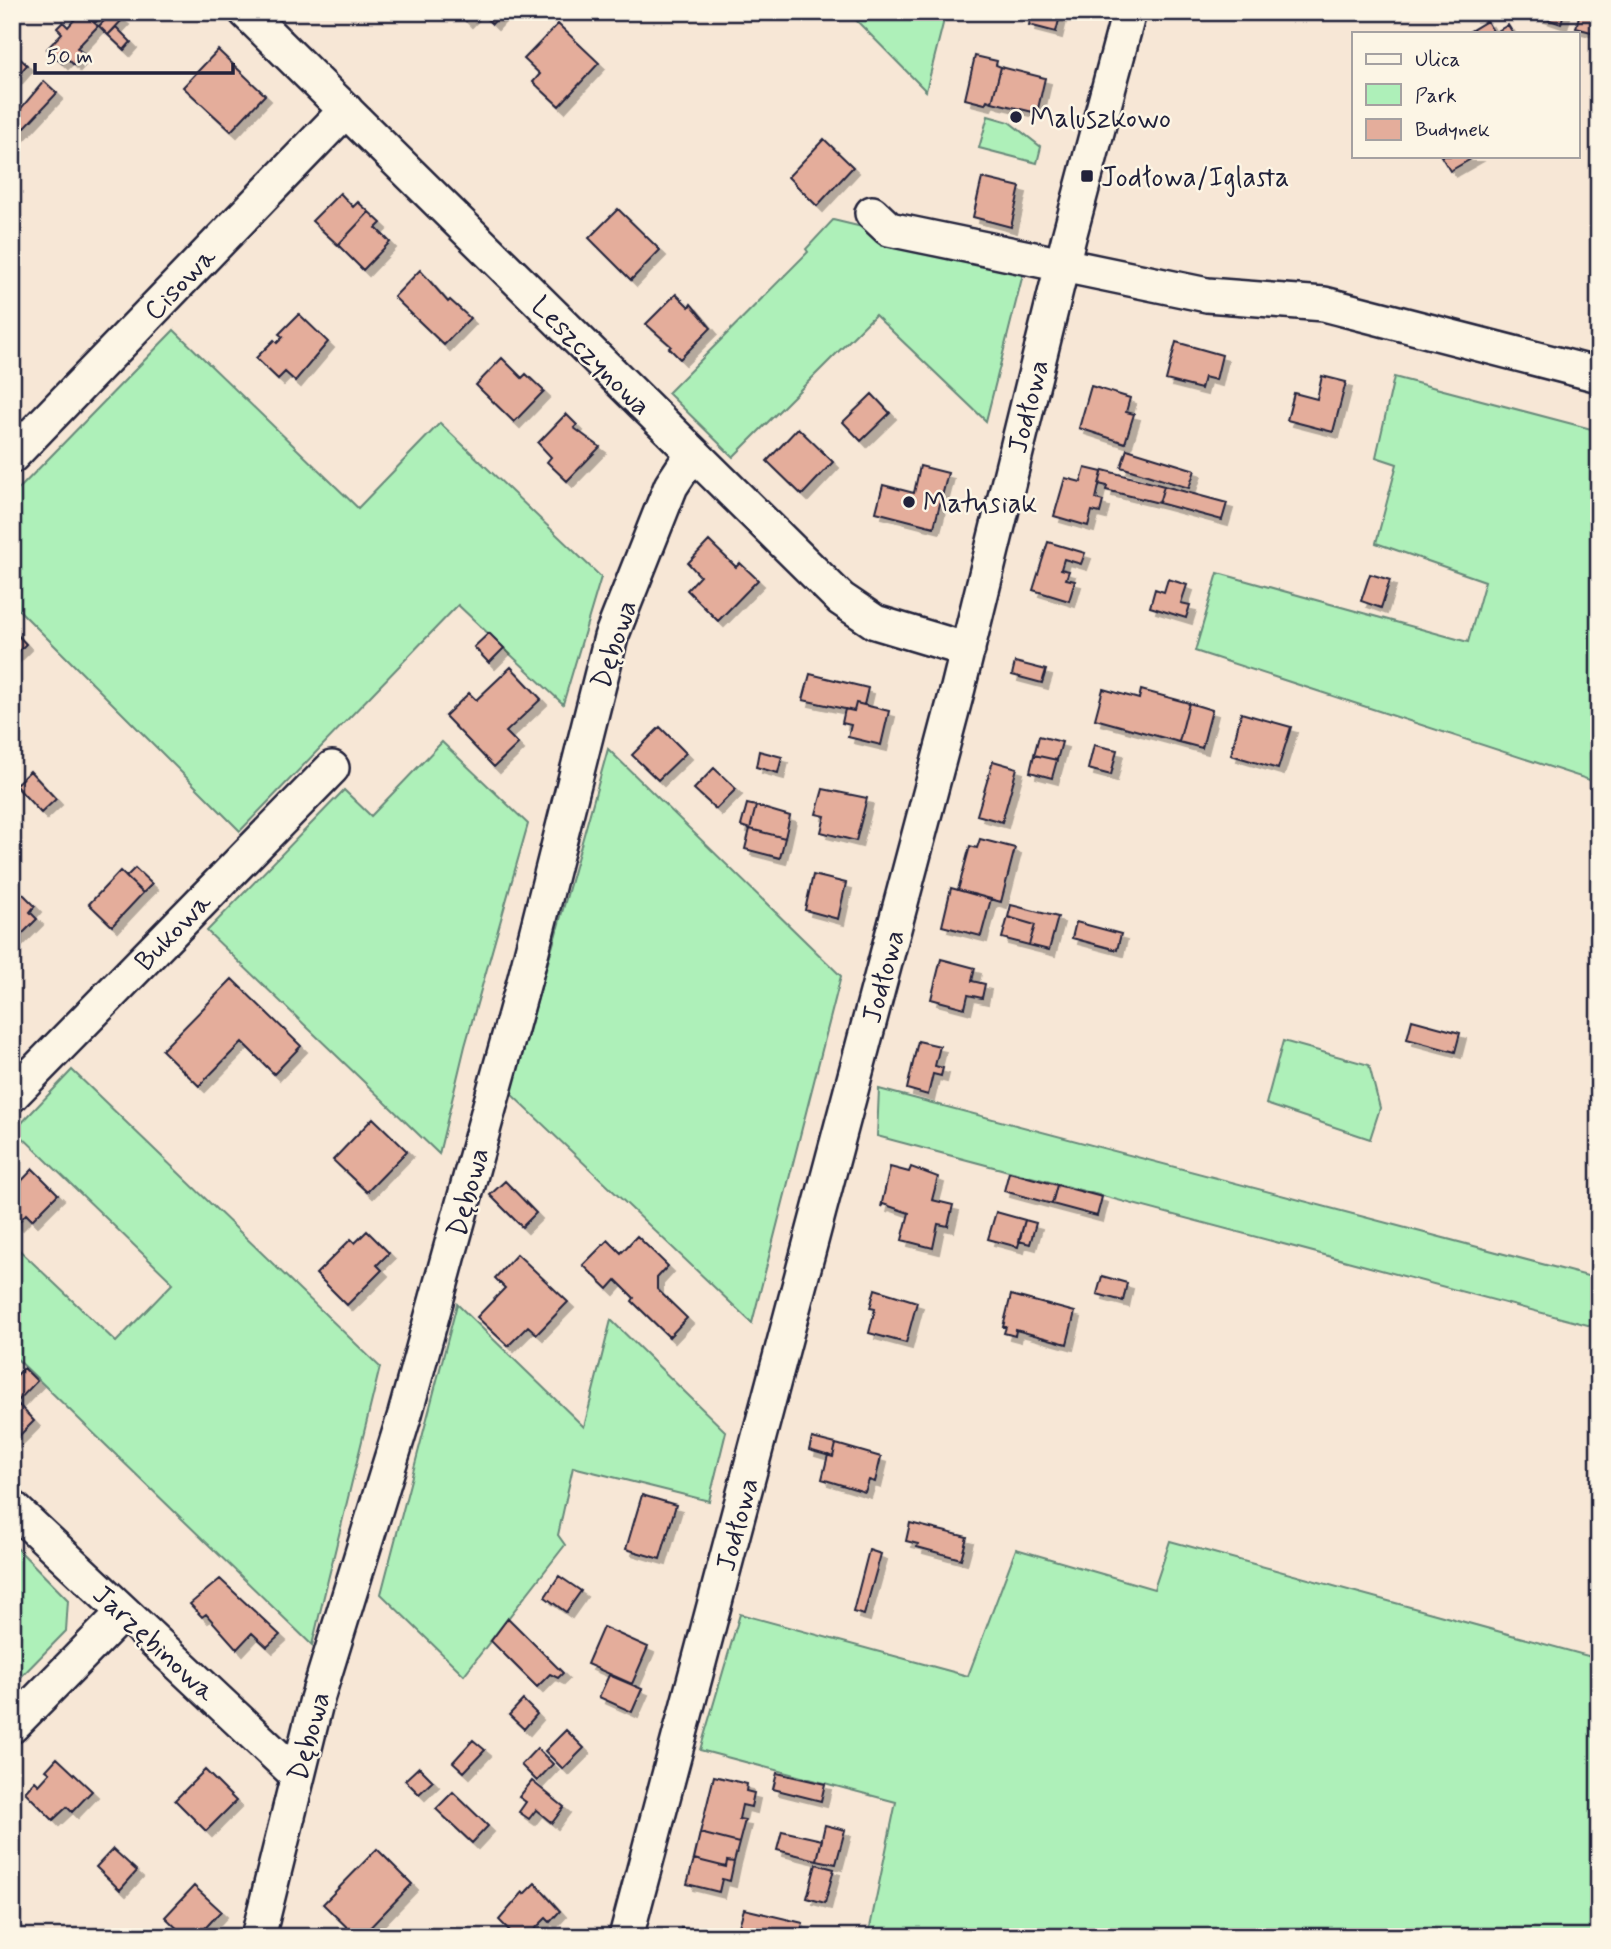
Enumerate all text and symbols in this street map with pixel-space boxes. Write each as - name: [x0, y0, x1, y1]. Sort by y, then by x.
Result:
- scale bar: [35, 32, 233, 76]
- legend: [1352, 32, 1580, 158]
- text: 50 m: [46, 43, 93, 71]
- text: Ulica: [1415, 46, 1460, 74]
- text: Park: [1415, 82, 1457, 110]
- place label: Maluszkowo: [1030, 101, 1171, 138]
- marker: Maluszkowo: [1008, 109, 1024, 125]
- text: Budynek: [1415, 116, 1490, 144]
- place label: Jodłowa/Iglasta: [1101, 160, 1289, 197]
- marker: Jodłowa/Iglasta: [1079, 168, 1095, 184]
- street label: Cisowa: [137, 240, 225, 330]
- street label: Leszczynowa: [522, 289, 658, 425]
- street label: Jodłowa: [1000, 356, 1059, 457]
- place label: Matusiak: [923, 486, 1038, 523]
- marker: Matusiak: [901, 494, 917, 510]
- street label: Dębowa: [584, 596, 647, 694]
- street label: Bukowa: [127, 885, 221, 980]
- street label: Jodłowa: [854, 926, 915, 1028]
- street label: Dębowa: [440, 1144, 499, 1241]
- street label: Jodłowa: [708, 1474, 769, 1576]
- street label: Jarzębinowa: [84, 1577, 223, 1711]
- street label: Dębowa: [281, 1688, 340, 1785]

